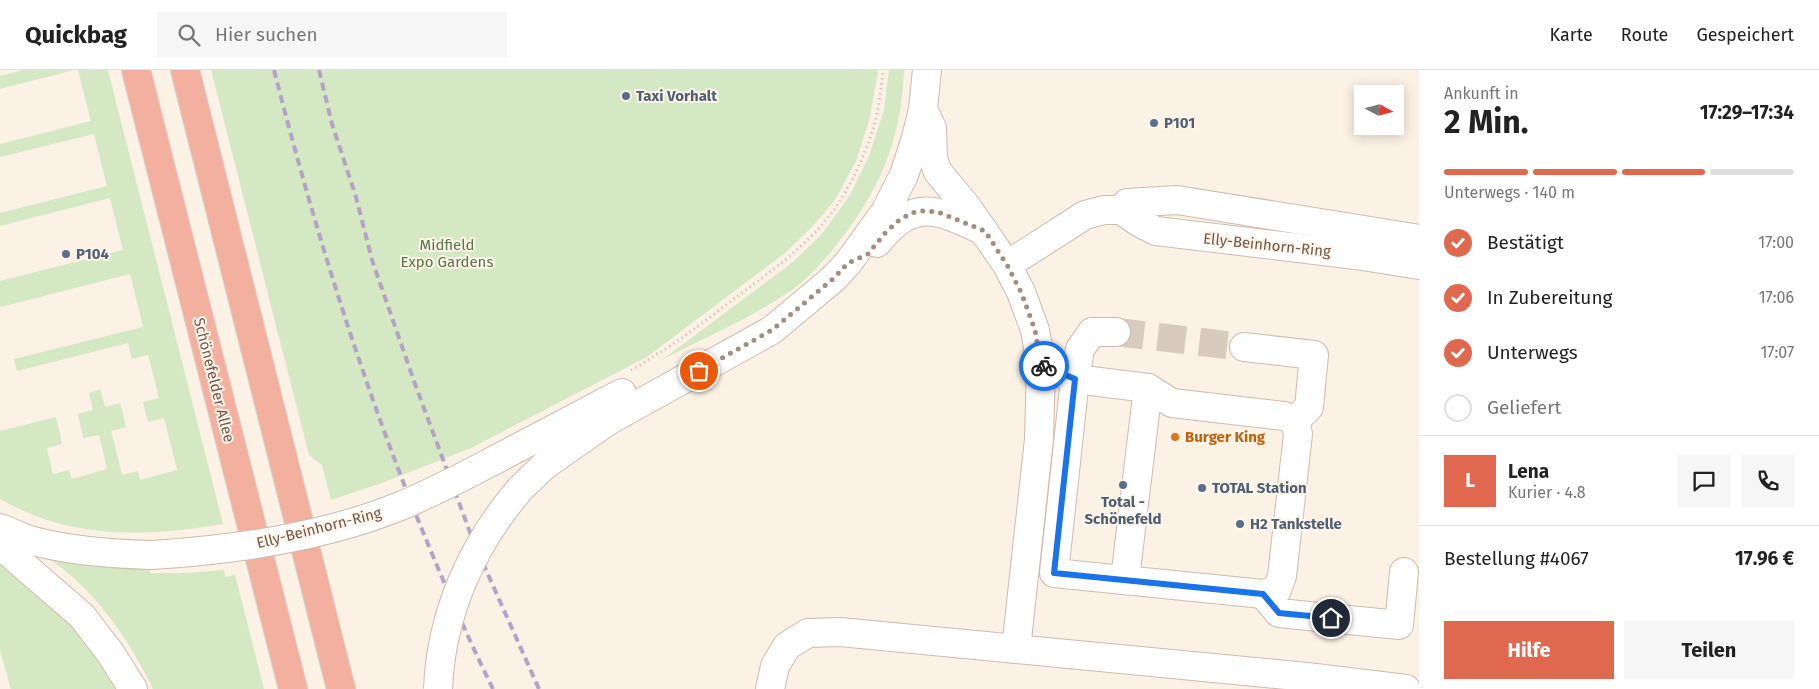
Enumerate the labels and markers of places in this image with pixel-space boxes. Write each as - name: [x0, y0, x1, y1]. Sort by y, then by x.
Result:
- place label: Taxi Vorhalt: [636, 87, 717, 105]
- marker: Taxi Vorhalt: [620, 90, 632, 102]
- place label: P101: [1164, 114, 1195, 132]
- marker: P101: [1148, 117, 1160, 129]
- place label: P104: [76, 245, 109, 263]
- marker: P104: [60, 248, 72, 260]
- pin: [678, 350, 720, 392]
- place label: Burger King: [1185, 428, 1266, 446]
- marker: Burger King: [1169, 431, 1181, 443]
- marker: Total - Schönefeld: [1117, 479, 1129, 491]
- place label: TOTAL Station: [1212, 479, 1307, 497]
- marker: TOTAL Station: [1196, 482, 1208, 494]
- place label: Total - Schönefeld: [1085, 493, 1161, 528]
- place label: H2 Tankstelle: [1250, 515, 1342, 533]
- marker: H2 Tankstelle: [1234, 518, 1246, 530]
- pin: [1310, 597, 1352, 639]

